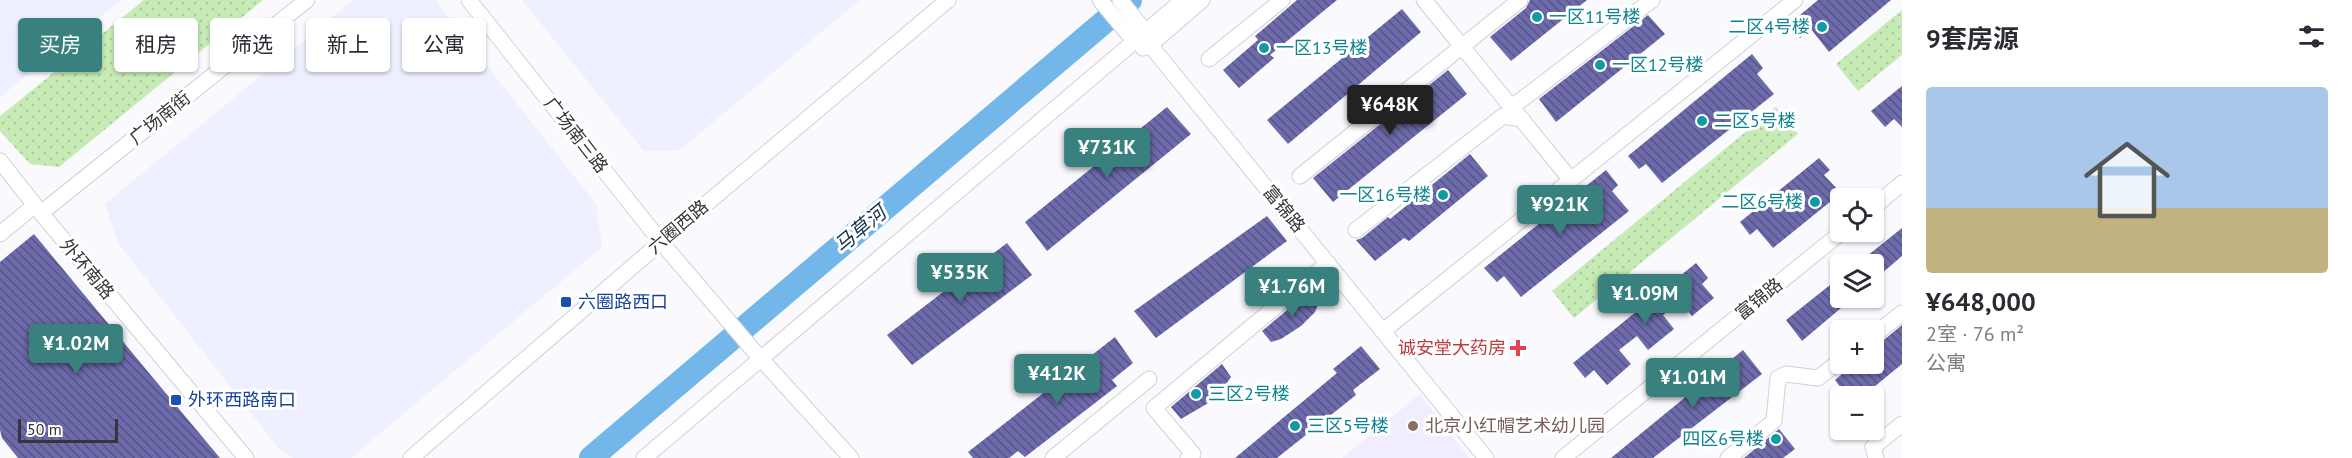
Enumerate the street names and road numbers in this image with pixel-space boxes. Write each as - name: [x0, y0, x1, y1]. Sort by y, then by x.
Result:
- street label: 广场南街: [124, 86, 195, 149]
- street label: 广场南三路: [540, 92, 613, 177]
- street label: 富锦路: [1258, 180, 1310, 237]
- street label: 六圈西路: [643, 195, 713, 259]
- street label: 外环南路: [55, 234, 119, 304]
- street label: 富锦路: [1730, 273, 1787, 325]

